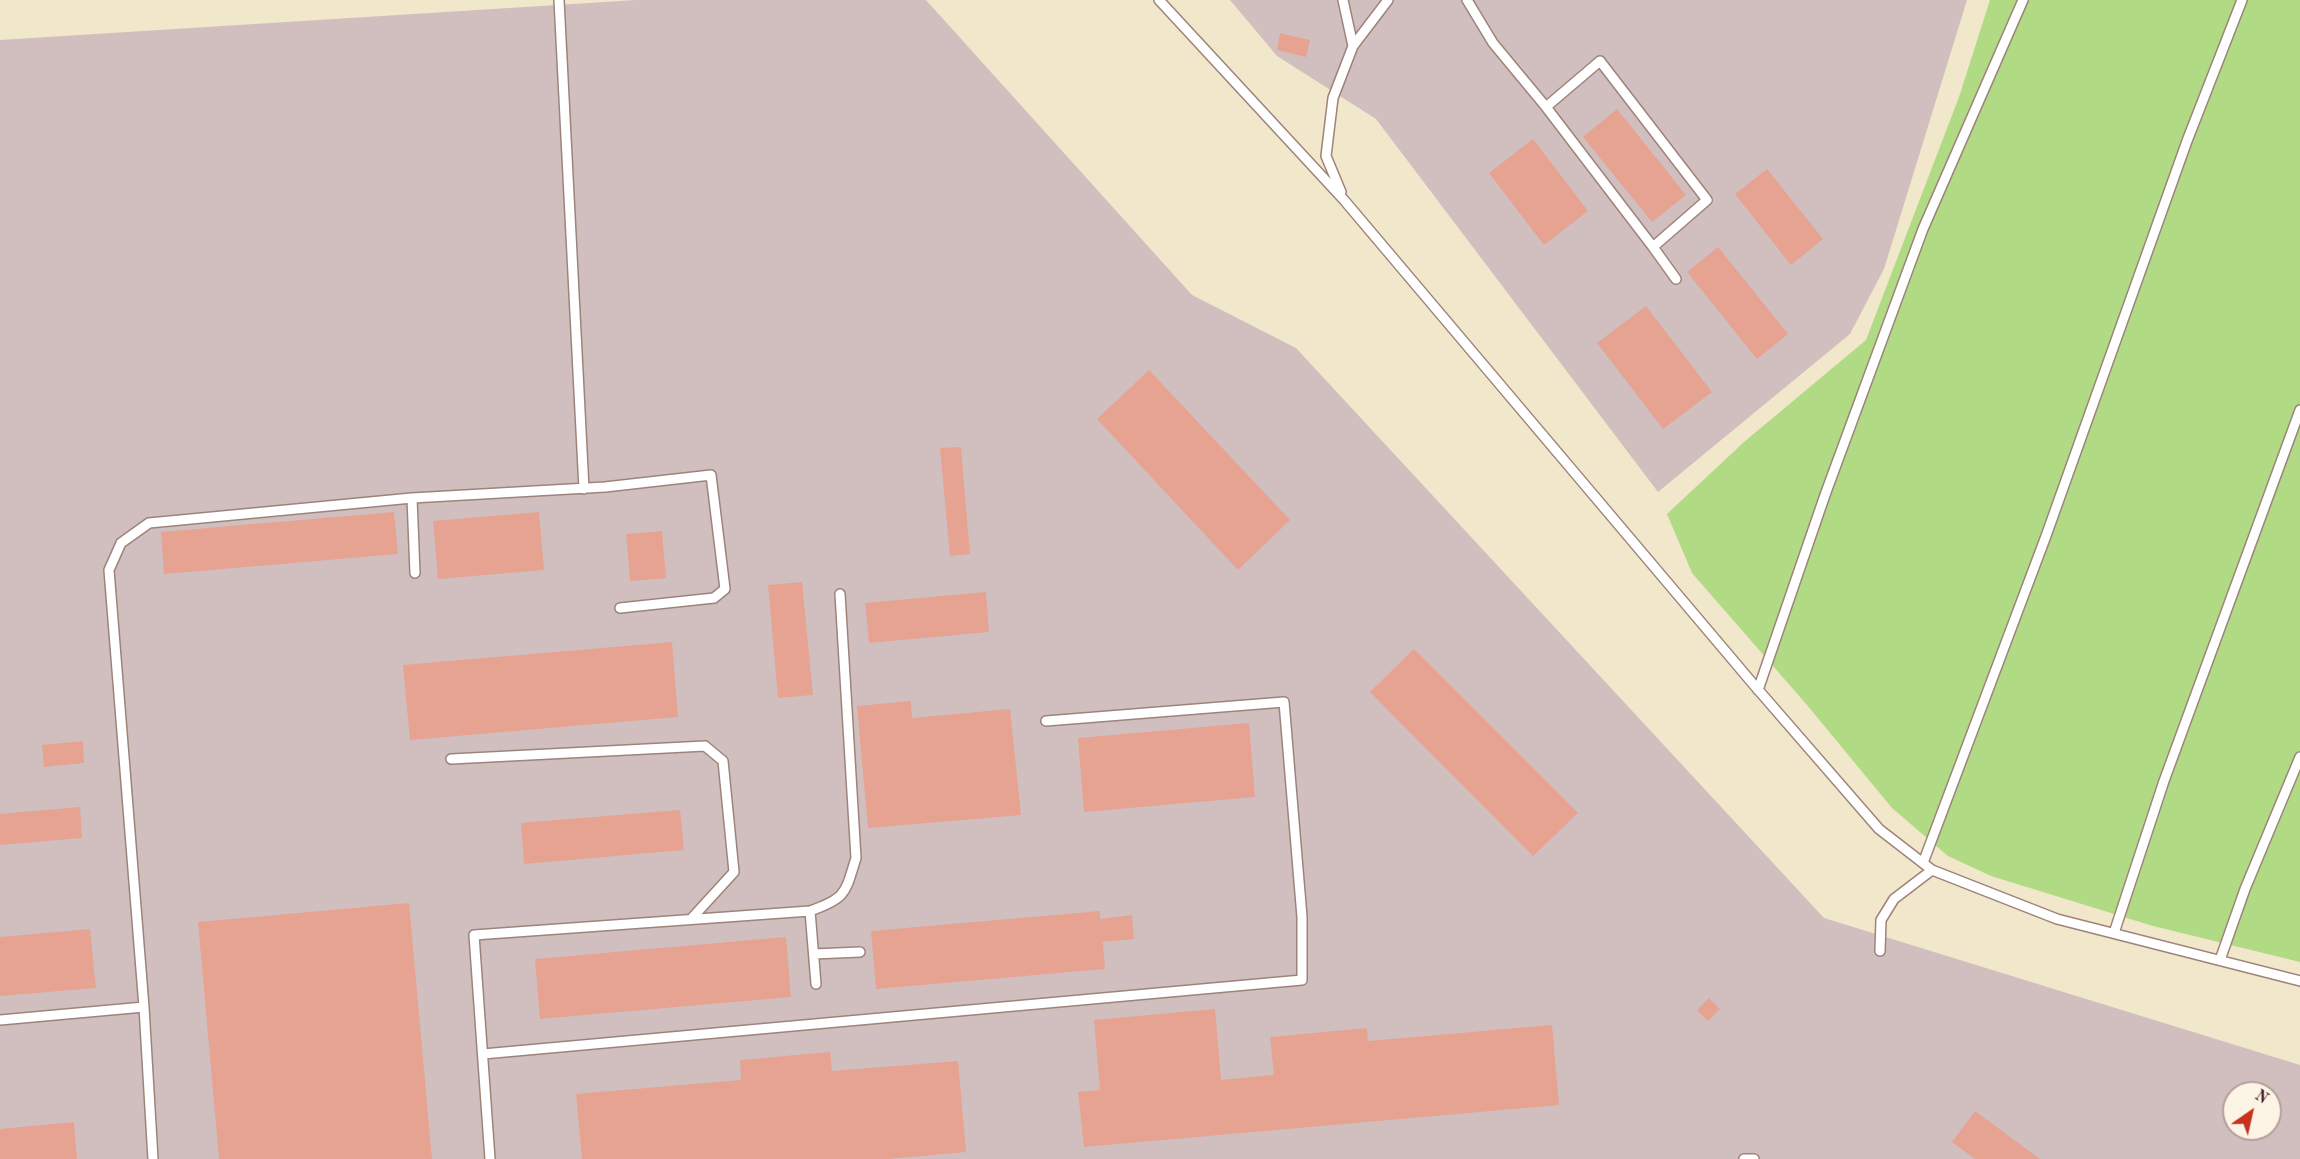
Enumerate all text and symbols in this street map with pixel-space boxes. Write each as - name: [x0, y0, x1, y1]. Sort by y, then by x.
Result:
- north arrow: [2222, 1081, 2282, 1141]
- text: N: [2251, 1088, 2270, 1108]

